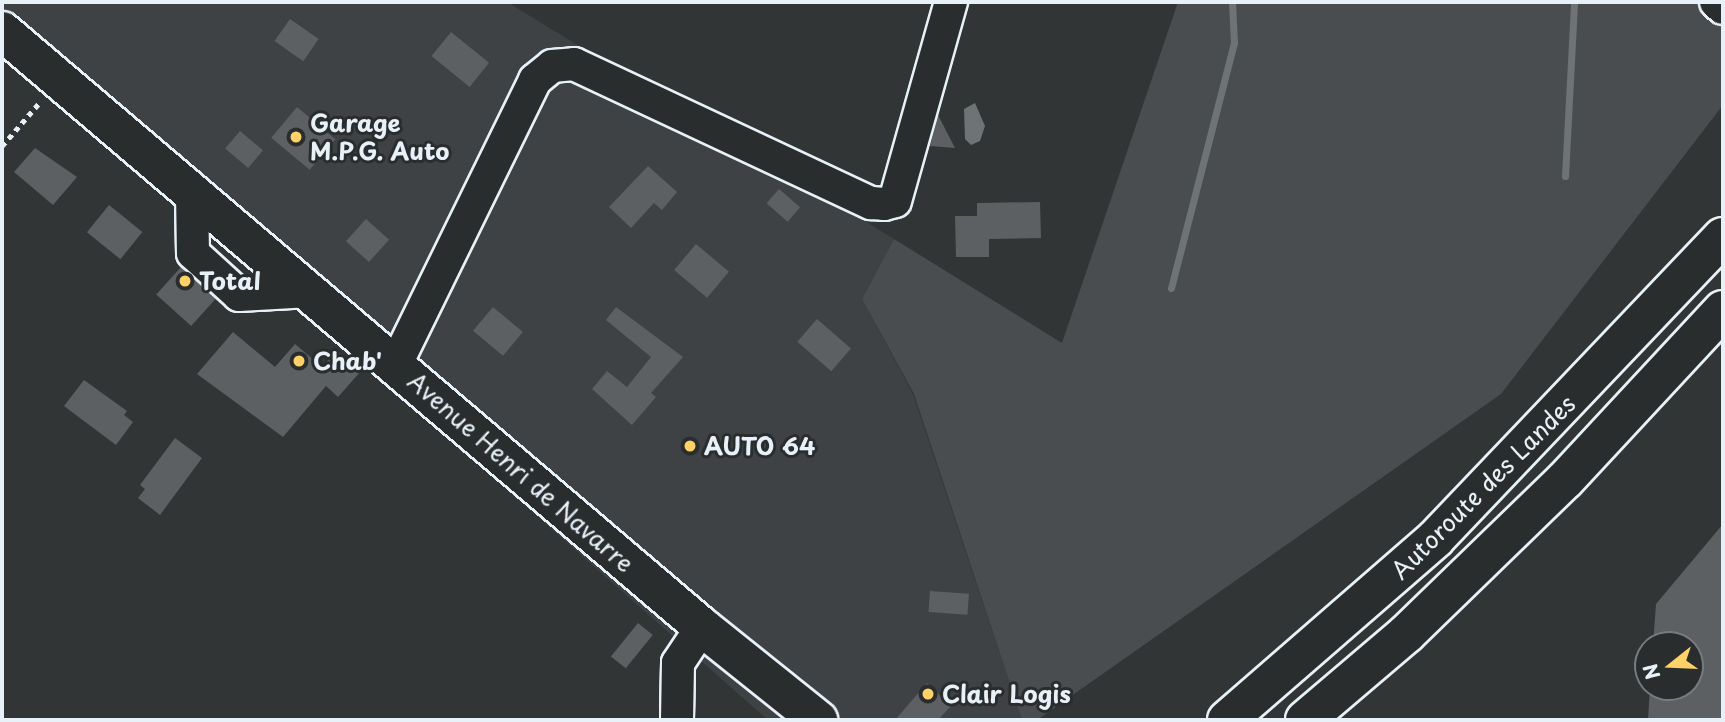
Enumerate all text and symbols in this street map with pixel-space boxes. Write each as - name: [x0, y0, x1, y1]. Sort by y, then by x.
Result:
- place label: Garage M.P.G. Auto: [310, 109, 452, 165]
- marker: Garage M.P.G. Auto: [288, 129, 304, 145]
- place label: Total: [199, 267, 261, 295]
- marker: Total: [177, 273, 193, 289]
- place label: Chab': [313, 347, 382, 375]
- marker: Chab': [291, 353, 307, 369]
- street label: Avenue Henri de Navarre: [402, 366, 640, 578]
- street label: Autoroute des Landes: [1385, 389, 1581, 585]
- place label: AUTO 64: [704, 432, 816, 460]
- marker: AUTO 64: [682, 438, 698, 454]
- north arrow: [1634, 631, 1704, 701]
- text: N: [1635, 660, 1667, 683]
- place label: Clair Logis: [942, 680, 1072, 708]
- marker: Clair Logis: [920, 686, 936, 702]

